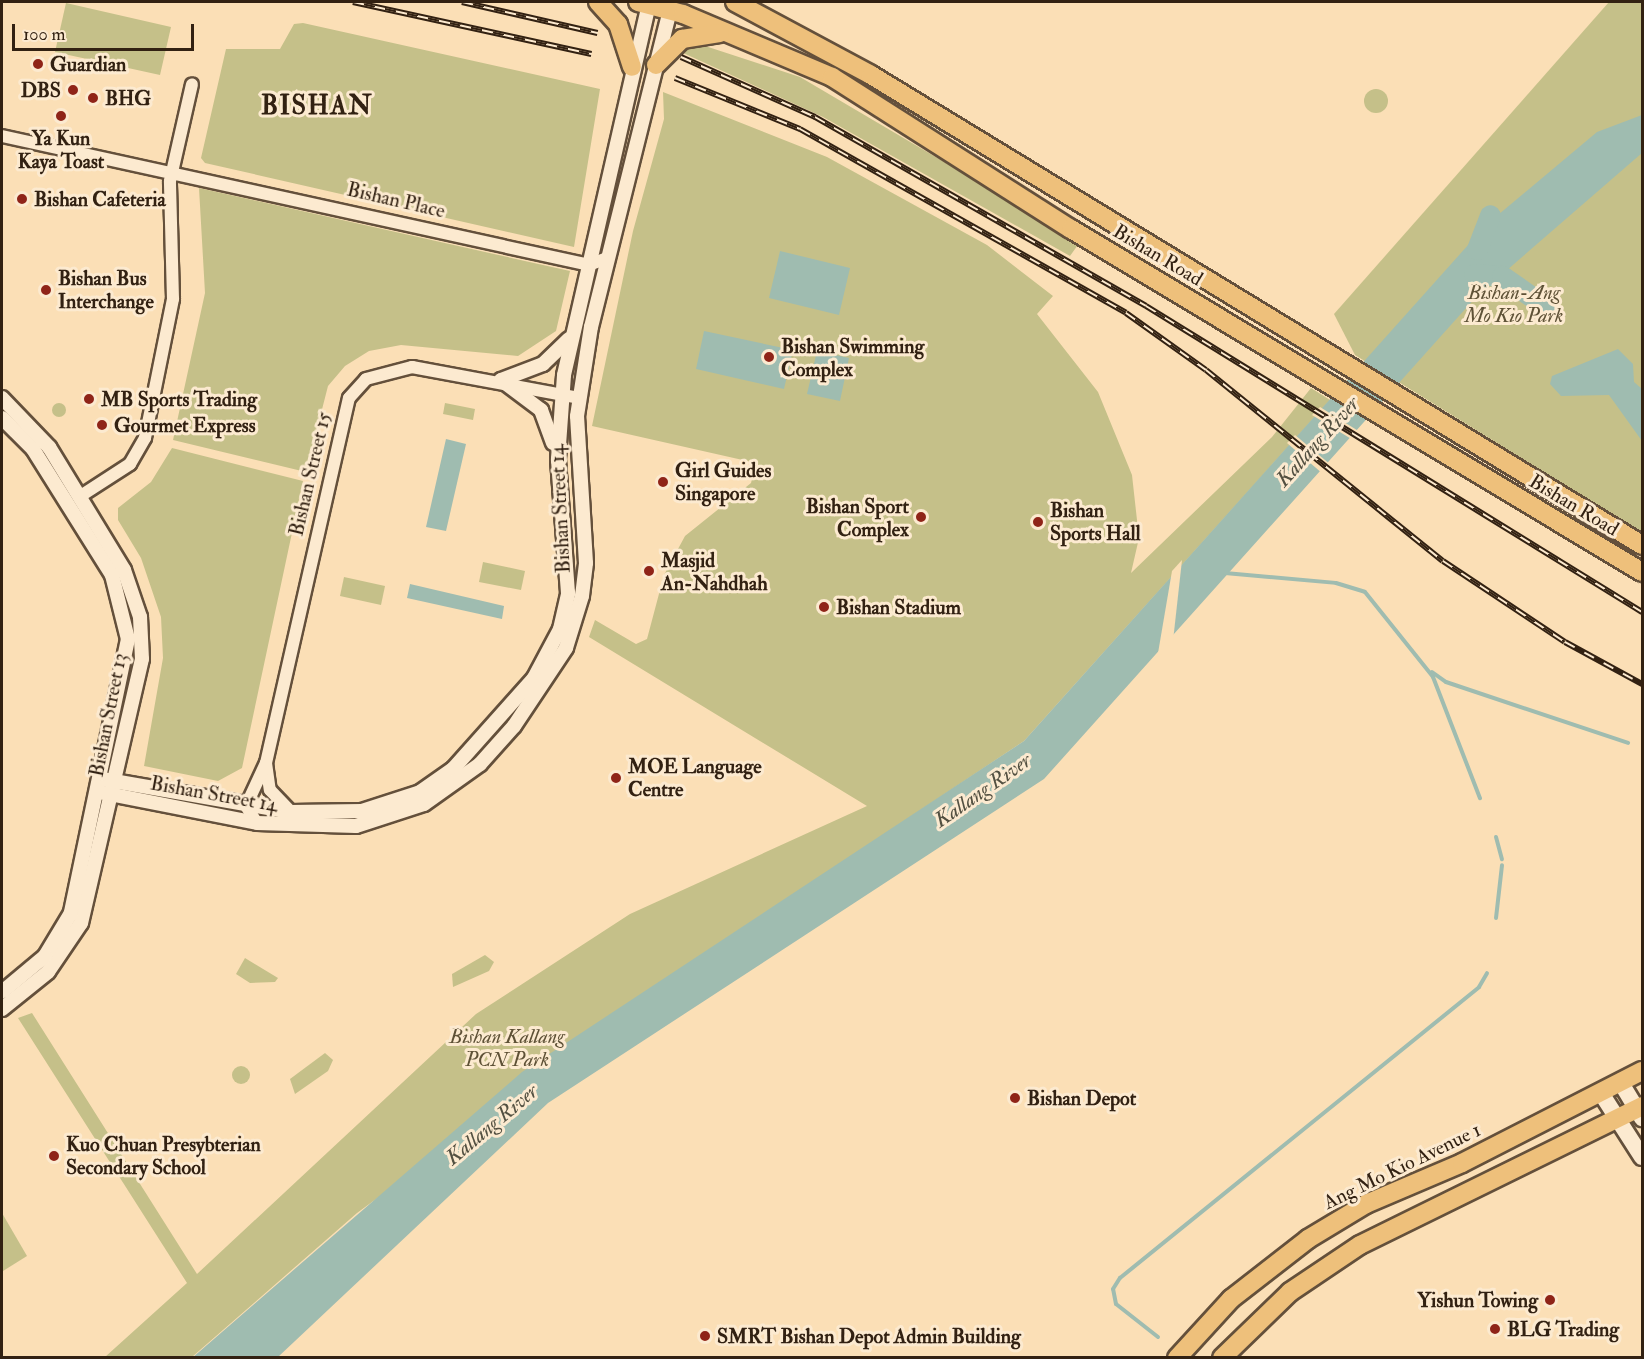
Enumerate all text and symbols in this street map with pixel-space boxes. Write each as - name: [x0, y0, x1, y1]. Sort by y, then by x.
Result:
- scale bar: [15, 12, 196, 50]
- text: 100 m: [23, 23, 66, 46]
- place label: Guardian: [50, 52, 126, 76]
- marker: Guardian: [31, 57, 45, 71]
- place label: DBS: [21, 78, 61, 102]
- marker: DBS: [66, 83, 80, 97]
- place label: BHG: [105, 86, 151, 110]
- marker: BHG: [86, 91, 100, 105]
- district label: BISHAN: [261, 91, 373, 123]
- marker: Ya Kun Kaya Toast: [54, 109, 68, 123]
- place label: Ya Kun Kaya Toast: [18, 126, 104, 173]
- street label: Bishan Place: [345, 177, 447, 223]
- place label: Bishan Cafeteria: [34, 187, 166, 211]
- marker: Bishan Cafeteria: [15, 192, 29, 206]
- street label: Bishan Road: [1109, 219, 1207, 291]
- place label: Bishan Bus Interchange: [58, 266, 154, 313]
- park label: Bishan-Ang Mo Kio Park: [1465, 280, 1563, 327]
- marker: Bishan Bus Interchange: [39, 283, 53, 297]
- place label: Bishan Swimming Complex: [781, 334, 924, 381]
- marker: Bishan Swimming Complex: [762, 350, 776, 364]
- place label: MB Sports Trading: [101, 387, 257, 411]
- marker: MB Sports Trading: [82, 392, 96, 406]
- water label: Kallang River: [1271, 392, 1365, 492]
- street label: Bishan Street 15: [284, 410, 336, 538]
- place label: Gourmet Express: [114, 413, 256, 437]
- marker: Gourmet Express: [95, 418, 109, 432]
- street label: Bishan Street 14: [545, 444, 575, 574]
- place label: Girl Guides Singapore: [675, 458, 771, 505]
- street label: Bishan Road: [1525, 469, 1623, 541]
- marker: Girl Guides Singapore: [656, 475, 670, 489]
- place label: Bishan Sport Complex: [806, 494, 909, 541]
- place label: Bishan Sports Hall: [1050, 498, 1141, 545]
- marker: Bishan Sport Complex: [914, 510, 928, 524]
- marker: Bishan Sports Hall: [1031, 515, 1045, 529]
- place label: Masjid An-Nahdhah: [661, 548, 768, 595]
- marker: Masjid An-Nahdhah: [642, 564, 656, 578]
- place label: Bishan Stadium: [836, 595, 961, 619]
- marker: Bishan Stadium: [817, 600, 831, 614]
- street label: Bishan Street 13: [84, 651, 132, 779]
- water label: Kallang River: [930, 748, 1036, 834]
- place label: MOE Language Centre: [628, 754, 762, 801]
- street label: Bishan Street 14: [149, 771, 279, 817]
- marker: MOE Language Centre: [609, 771, 623, 785]
- park label: Bishan Kallang PCN Park: [449, 1024, 565, 1071]
- water label: Kallang River: [441, 1079, 543, 1171]
- place label: Bishan Depot: [1027, 1086, 1136, 1110]
- marker: Bishan Depot: [1008, 1091, 1022, 1105]
- street label: Ang Mo Kio Avenue 1: [1319, 1117, 1485, 1215]
- place label: Kuo Chuan Presybterian Secondary School: [66, 1132, 261, 1179]
- marker: Kuo Chuan Presybterian Secondary School: [47, 1149, 61, 1163]
- place label: Yishun Towing: [1417, 1288, 1538, 1312]
- marker: Yishun Towing: [1543, 1293, 1557, 1307]
- place label: BLG Trading: [1507, 1317, 1619, 1341]
- marker: BLG Trading: [1488, 1322, 1502, 1336]
- place label: SMRT Bishan Depot Admin Building: [717, 1324, 1021, 1348]
- marker: SMRT Bishan Depot Admin Building: [698, 1329, 712, 1343]

